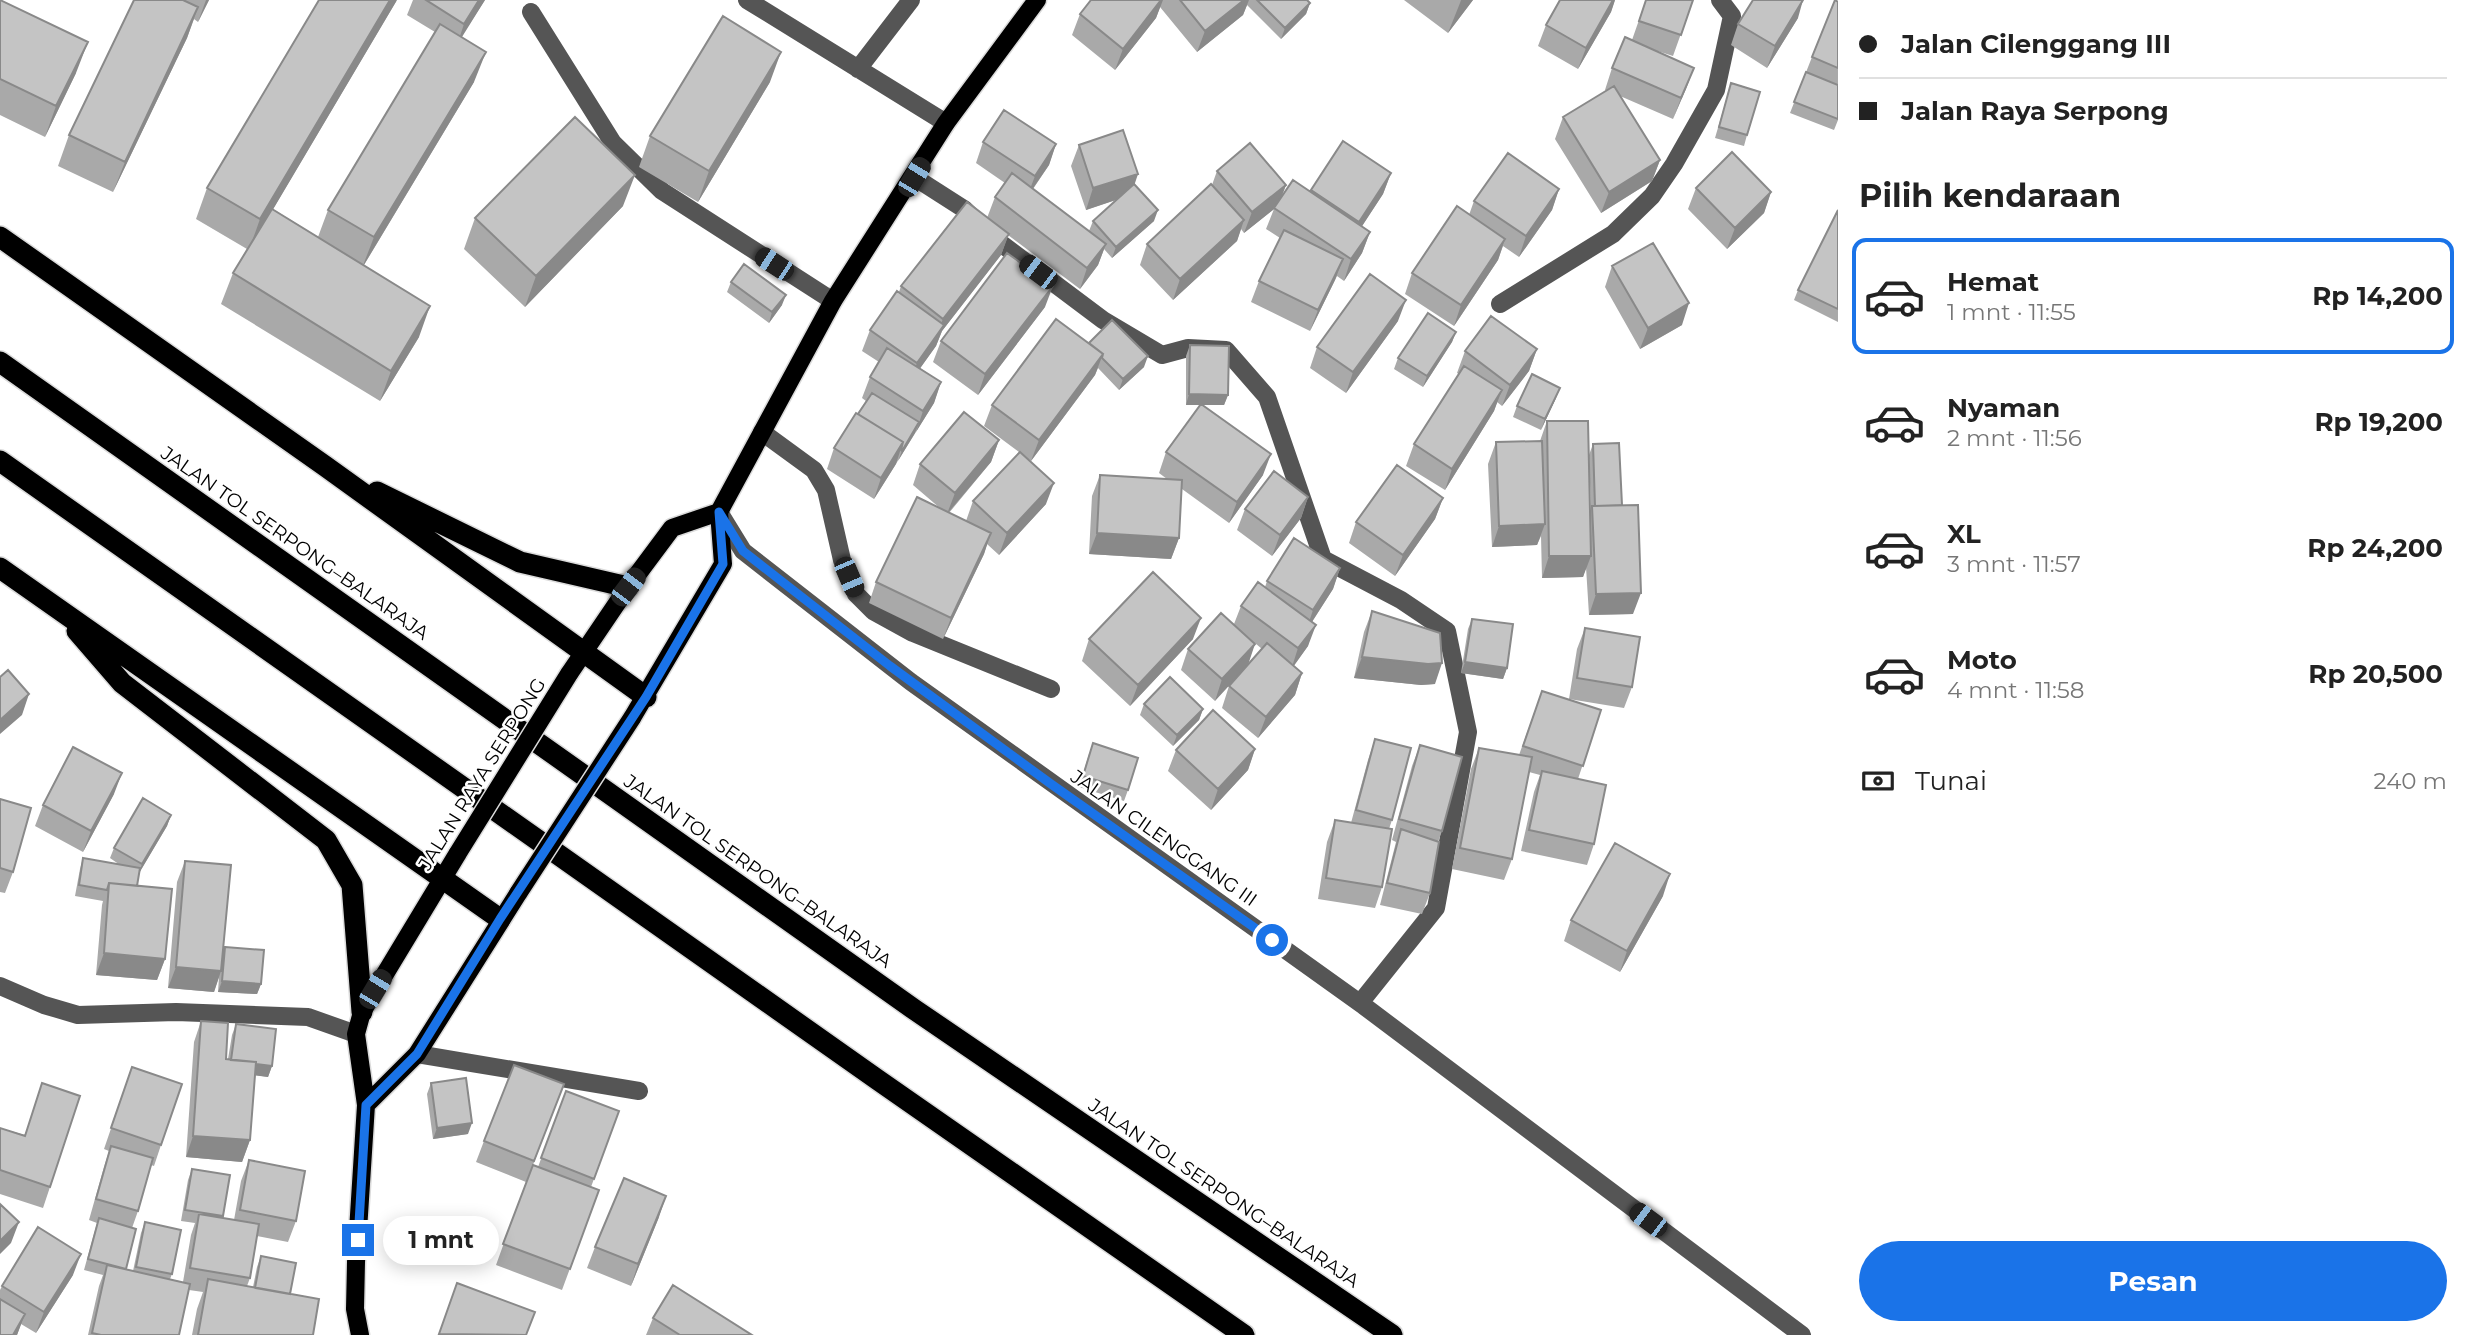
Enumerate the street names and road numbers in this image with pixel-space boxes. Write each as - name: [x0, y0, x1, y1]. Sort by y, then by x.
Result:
- street label: JALAN TOL SERPONG–BALARAJA: [156, 441, 434, 645]
- street label: JALAN RAYA SERPONG: [413, 674, 551, 875]
- street label: JALAN CILENGGANG III: [1066, 764, 1262, 911]
- street label: JALAN TOL SERPONG–BALARAJA: [619, 769, 897, 973]
- street label: JALAN TOL SERPONG–BALARAJA: [1083, 1093, 1364, 1293]

